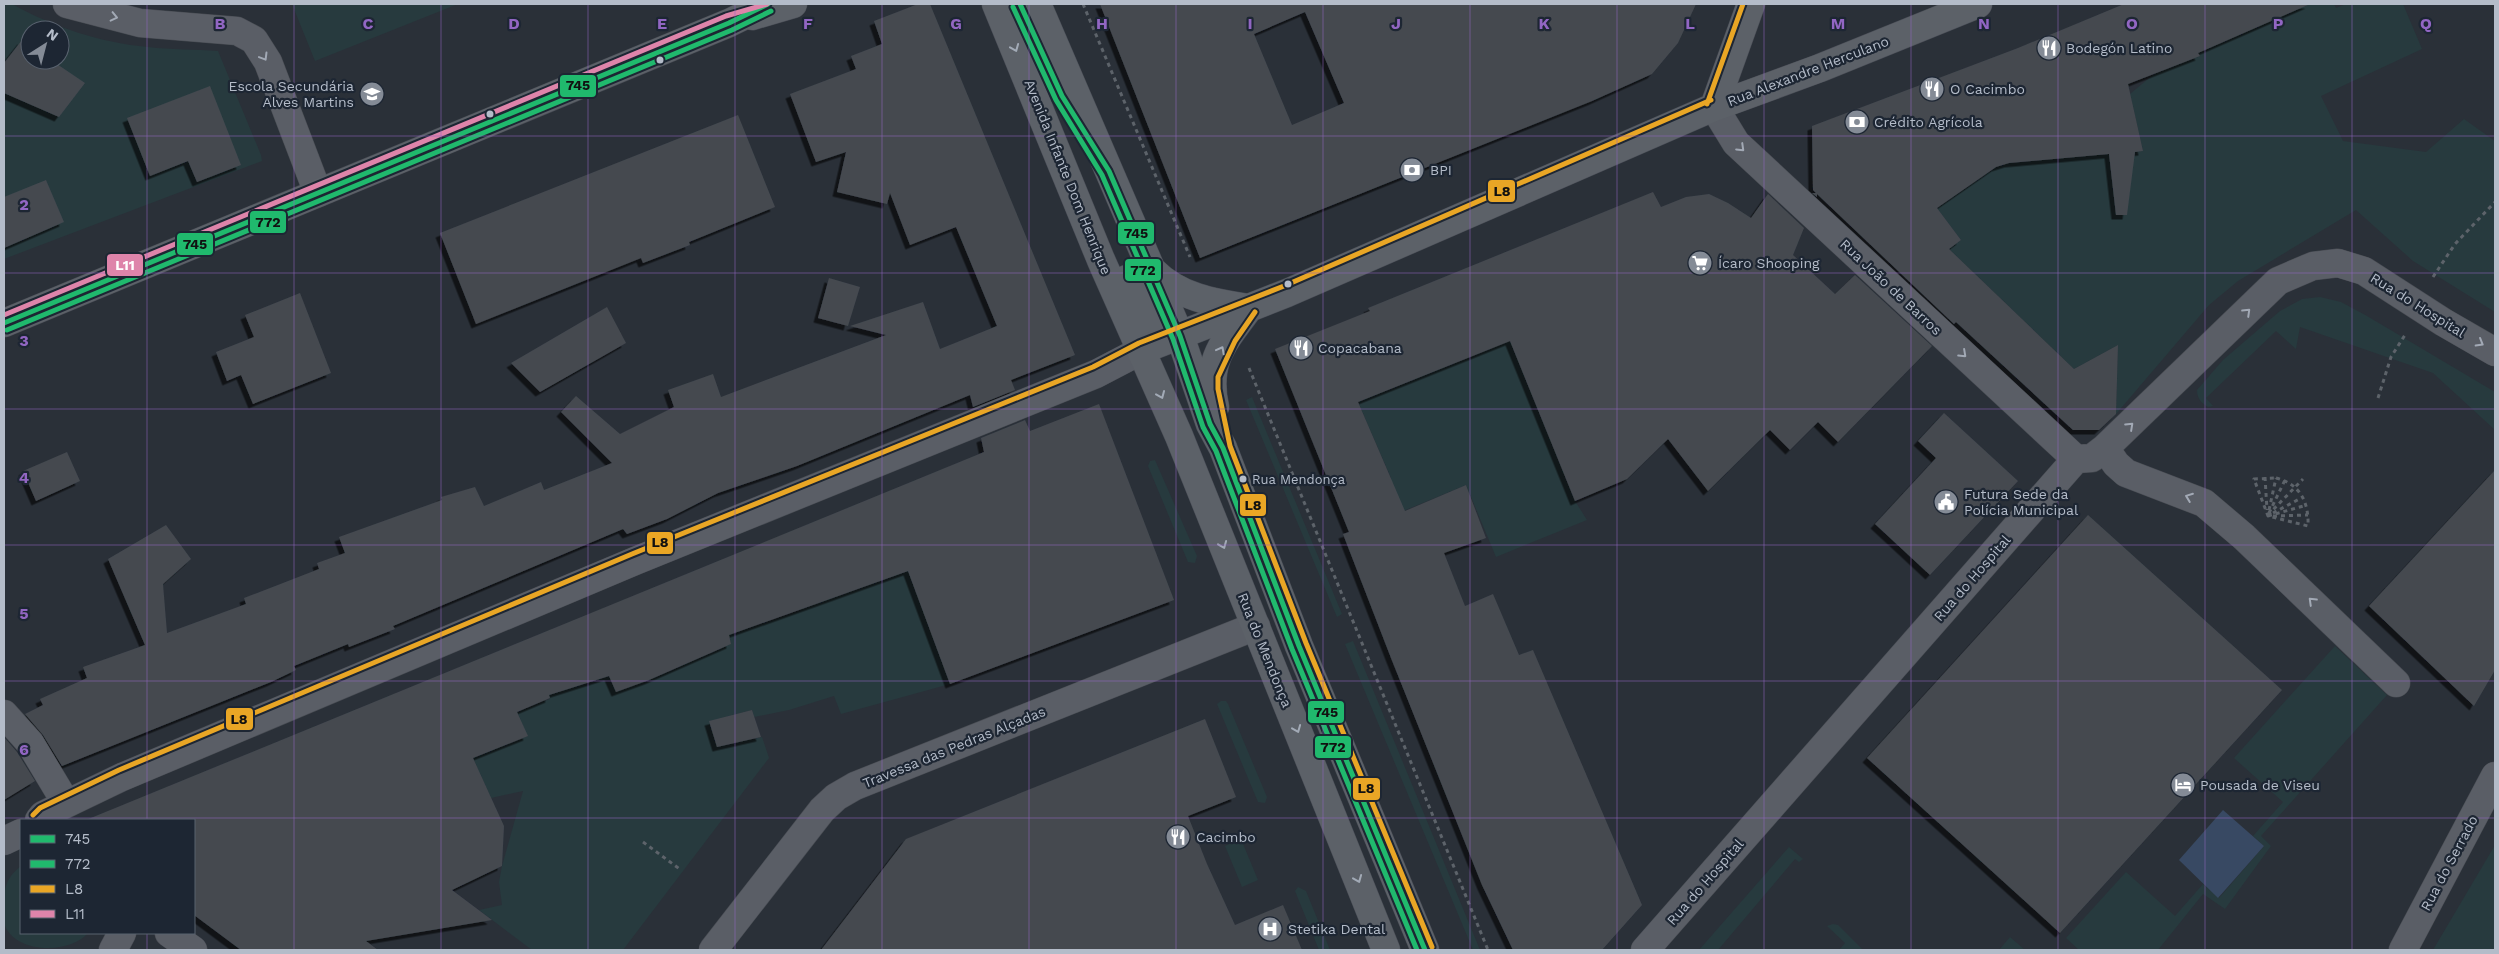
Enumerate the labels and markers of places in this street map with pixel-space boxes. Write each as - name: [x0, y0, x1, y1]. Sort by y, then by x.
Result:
- restaurant icon: Bodegón Latino: [2036, 35, 2062, 61]
- place label: Bodegón Latino: [2066, 40, 2172, 56]
- unlabelled marker: [655, 55, 665, 65]
- restaurant icon: O Cacimbo: [1919, 76, 1945, 102]
- place label: Escola Secundária Alves Martins: [229, 78, 354, 110]
- school or university icon: Escola Secundária Alves Martins: [359, 81, 385, 107]
- place label: O Cacimbo: [1950, 81, 2025, 97]
- unlabelled marker: [485, 109, 495, 119]
- bank icon: Crédito Agrícola: [1844, 109, 1870, 135]
- place label: Crédito Agrícola: [1874, 114, 1983, 130]
- bank icon: BPI: [1399, 157, 1425, 183]
- place label: BPI: [1430, 162, 1452, 178]
- supermarket icon: Ícaro Shooping: [1687, 250, 1713, 276]
- place label: Ícaro Shooping: [1718, 255, 1820, 271]
- unlabelled marker: [1283, 279, 1293, 289]
- restaurant icon: Copacabana: [1288, 335, 1314, 361]
- place label: Copacabana: [1318, 340, 1402, 356]
- place label: Rua Mendonça: [1252, 472, 1346, 487]
- marker: Rua Mendonça: [1238, 474, 1248, 484]
- place label: Futura Sede da Polícia Municipal: [1964, 486, 2079, 518]
- public building icon: Futura Sede da Polícia Municipal: [1933, 489, 1959, 515]
- hotel icon: Pousada de Viseu: [2170, 772, 2196, 798]
- place label: Pousada de Viseu: [2200, 777, 2320, 793]
- restaurant icon: Cacimbo: [1165, 824, 1191, 850]
- place label: Cacimbo: [1196, 829, 1256, 845]
- hospital icon: Stetika Dental: [1257, 916, 1283, 942]
- place label: Stetika Dental: [1288, 921, 1386, 937]

